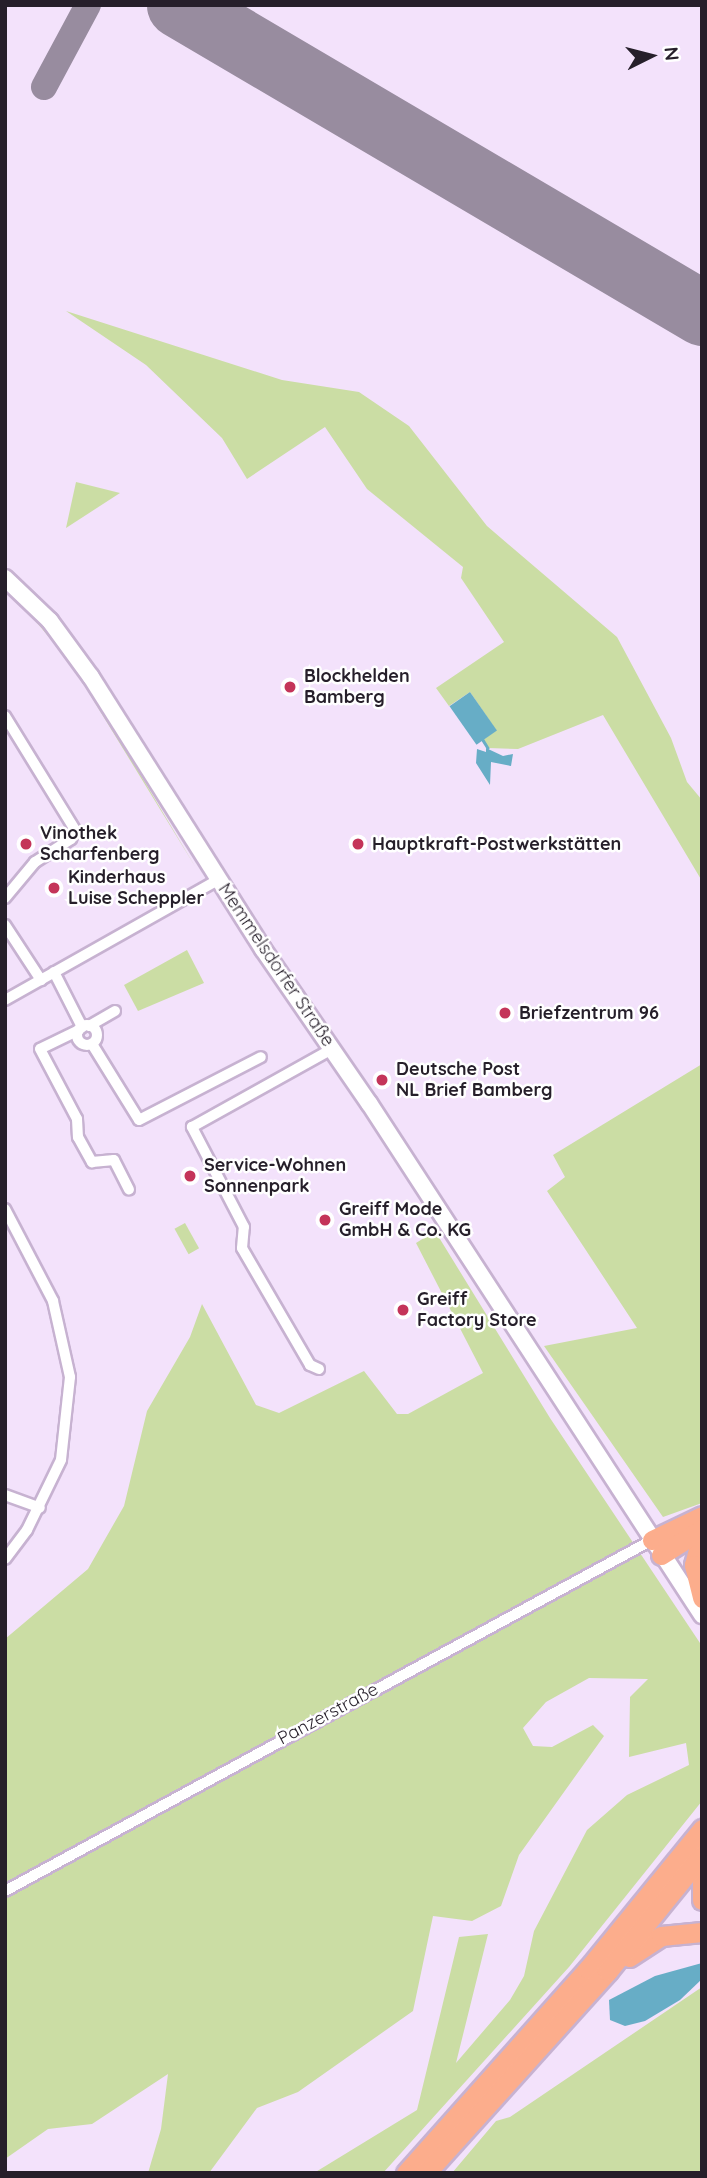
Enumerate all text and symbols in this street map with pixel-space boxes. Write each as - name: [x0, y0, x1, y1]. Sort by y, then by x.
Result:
- north arrow: [616, 21, 686, 91]
- text: N: [659, 46, 685, 62]
- place label: Blockhelden Bamberg: [304, 666, 410, 708]
- marker: Blockhelden Bamberg: [282, 679, 298, 695]
- place label: Vinothek Scharfenberg: [40, 823, 159, 866]
- place label: Hauptkraft-Postwerkstätten: [372, 833, 621, 855]
- marker: Vinothek Scharfenberg: [18, 836, 34, 852]
- marker: Hauptkraft-Postwerkstätten: [350, 836, 366, 852]
- place label: Kinderhaus Luise Scheppler: [68, 867, 204, 910]
- street label: Memmelsdorfer Straße: [213, 879, 339, 1051]
- marker: Kinderhaus Luise Scheppler: [46, 880, 62, 896]
- place label: Briefzentrum 96: [519, 1002, 659, 1024]
- marker: Briefzentrum 96: [497, 1005, 513, 1021]
- place label: Deutsche Post NL Brief Bamberg: [396, 1059, 552, 1102]
- marker: Deutsche Post NL Brief Bamberg: [374, 1072, 390, 1088]
- place label: Service-Wohnen Sonnenpark: [204, 1155, 346, 1198]
- marker: Service-Wohnen Sonnenpark: [182, 1168, 198, 1184]
- place label: Greiff Mode GmbH & Co. KG: [339, 1199, 471, 1242]
- marker: Greiff Mode GmbH & Co. KG: [317, 1212, 333, 1228]
- place label: Greiff Factory Store: [417, 1289, 537, 1332]
- marker: Greiff Factory Store: [395, 1302, 411, 1318]
- street label: Panzerstraße: [274, 1678, 382, 1750]

